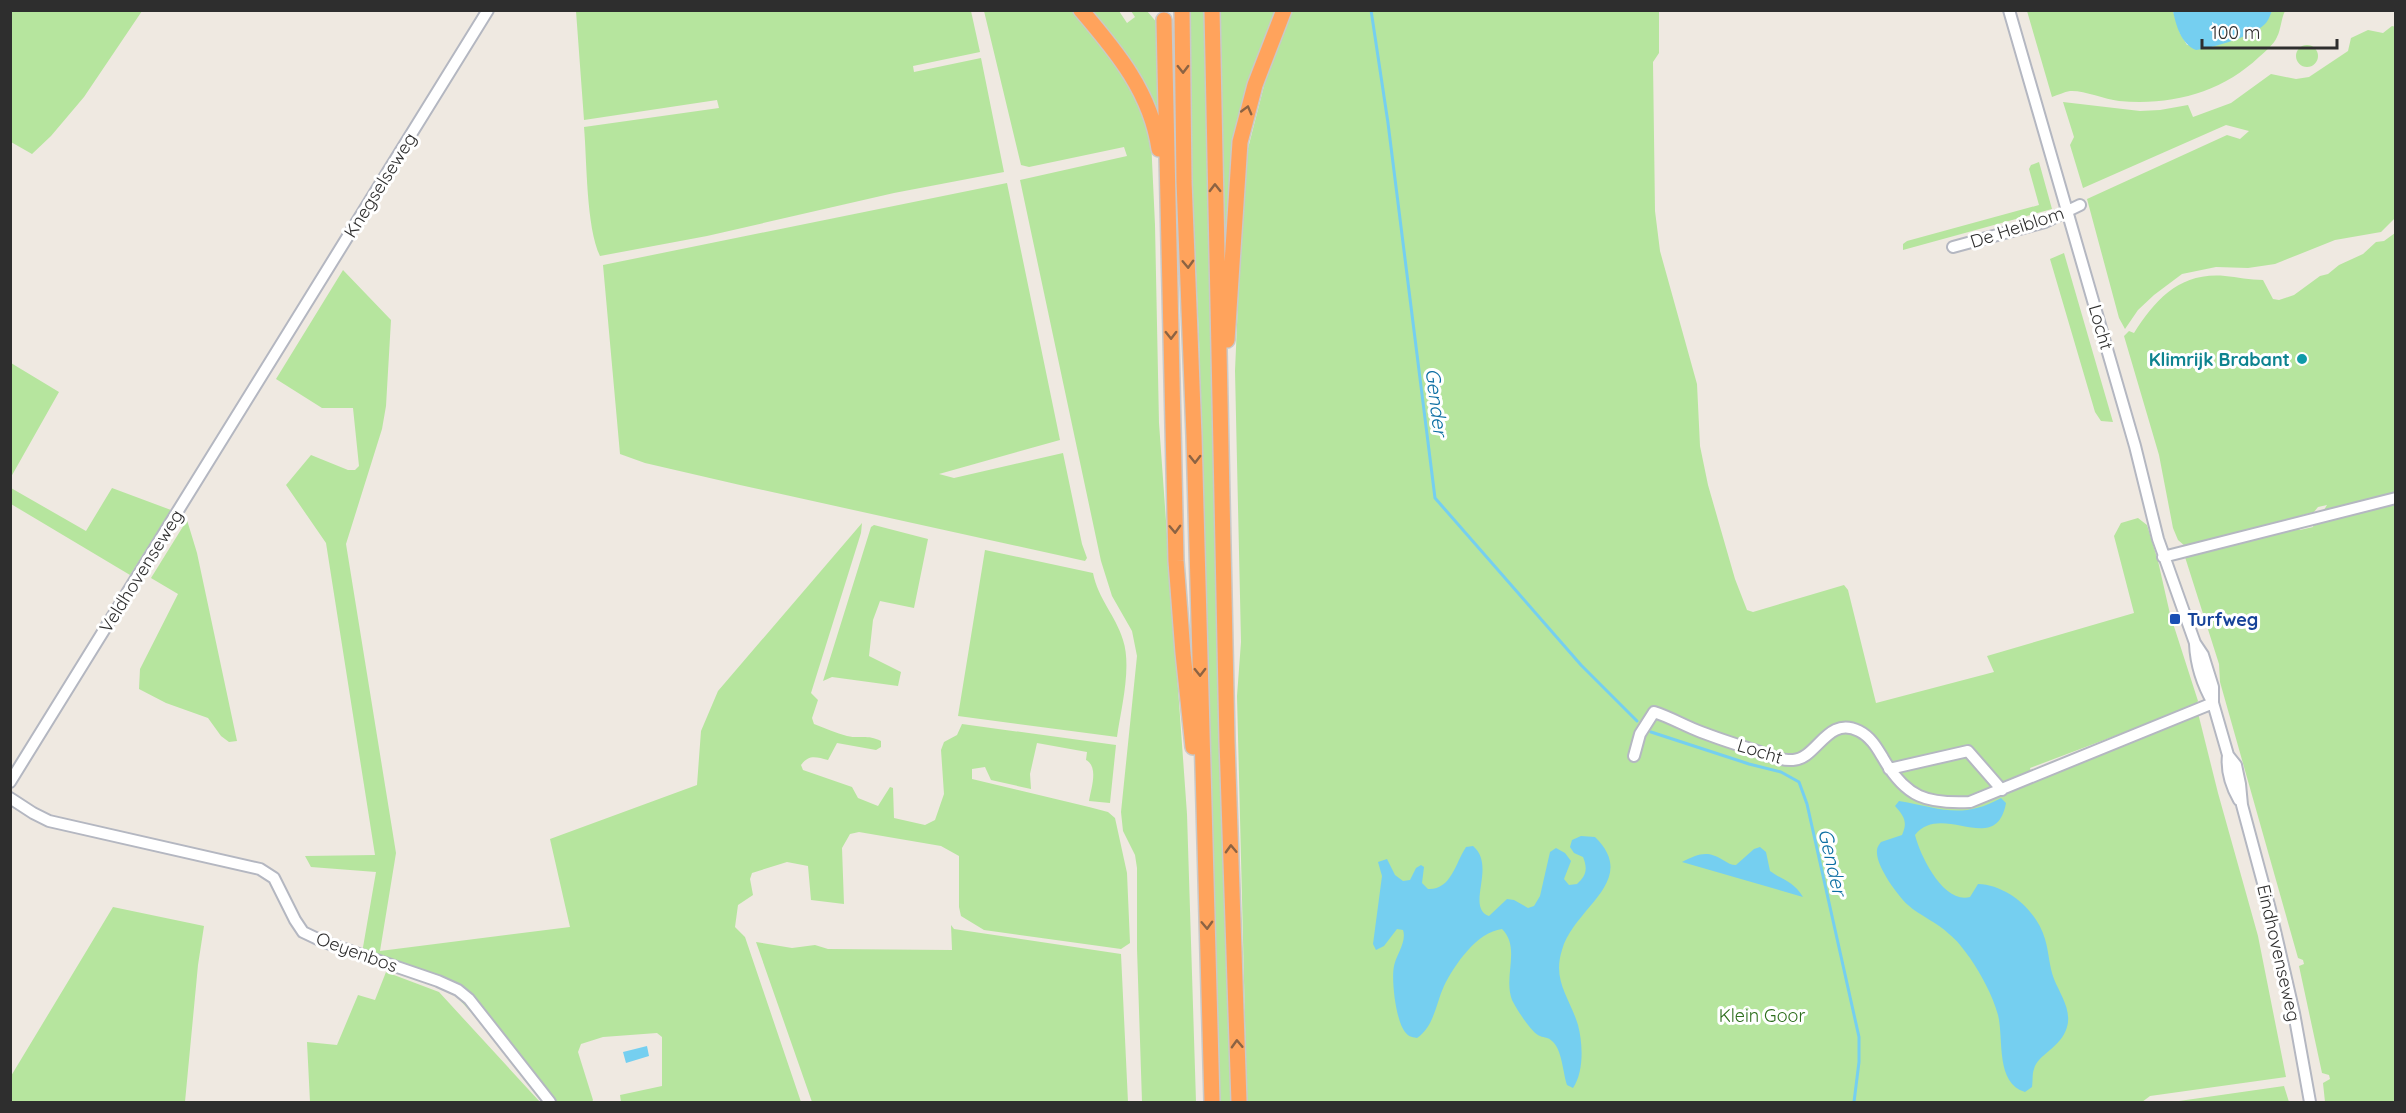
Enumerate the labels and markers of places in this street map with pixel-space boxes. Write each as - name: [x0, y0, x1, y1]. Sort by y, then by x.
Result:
- place label: Klimrijk Brabant: [2149, 348, 2290, 371]
- marker: Klimrijk Brabant: [2295, 352, 2309, 366]
- place label: Turfweg: [2187, 608, 2258, 631]
- marker: Turfweg: [2168, 612, 2182, 626]

